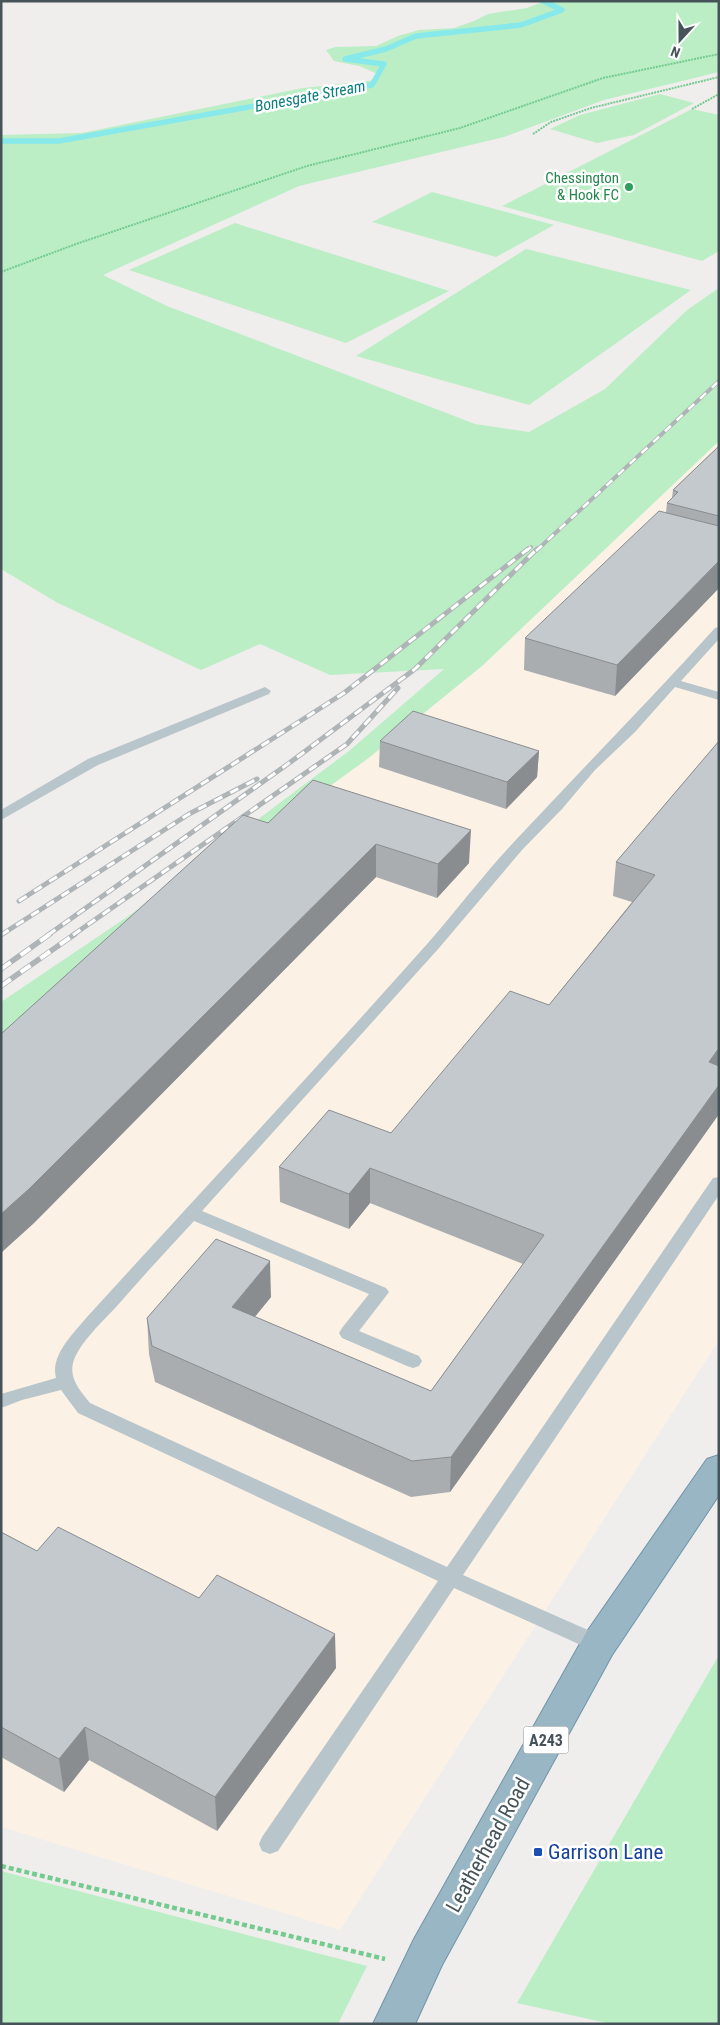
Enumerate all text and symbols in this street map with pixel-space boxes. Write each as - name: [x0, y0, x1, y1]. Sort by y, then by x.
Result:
- north arrow: [655, 15, 705, 65]
- text: N: [668, 43, 682, 61]
- water label: Bonesgate Stream: [253, 76, 367, 116]
- place label: Chessington & Hook FC: [545, 169, 619, 204]
- marker: Chessington & Hook FC: [623, 181, 635, 193]
- road number: A243: [524, 1726, 568, 1754]
- street label: Leatherhead Road: [441, 1774, 535, 1916]
- place label: Garrison Lane: [548, 1840, 663, 1864]
- marker: Garrison Lane: [532, 1846, 544, 1858]

